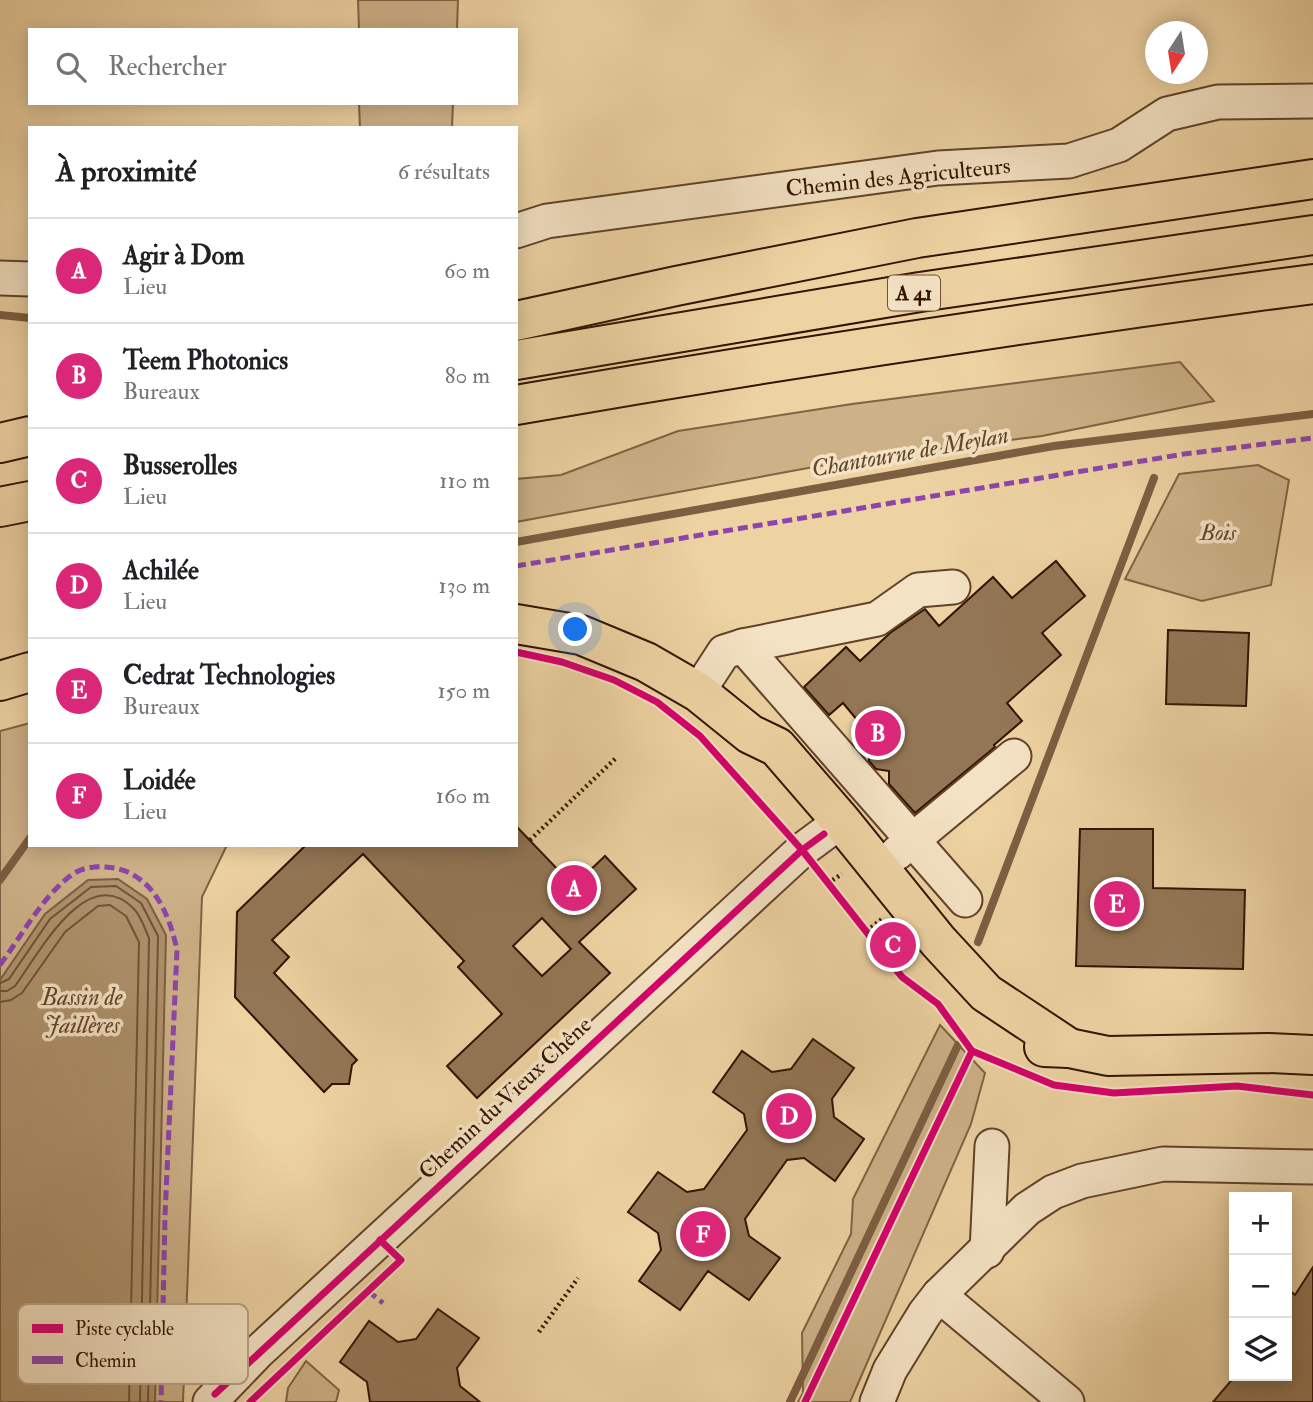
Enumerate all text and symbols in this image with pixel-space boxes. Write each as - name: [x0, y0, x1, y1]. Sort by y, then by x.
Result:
- north arrow: [1145, 21, 1208, 84]
- search box: [28, 28, 518, 105]
- icon: search: [52, 48, 90, 86]
- text: Rechercher: [108, 51, 227, 83]
- street label: Chemin des Agriculteurs: [784, 151, 1012, 203]
- text: À proximité: [56, 153, 196, 190]
- text: 6 résultats: [398, 157, 490, 186]
- text: Agir à Dom: [123, 240, 244, 272]
- text: A: [72, 256, 86, 285]
- text: 60 m: [444, 256, 490, 285]
- text: Lieu: [123, 272, 167, 301]
- road number: A 41: [888, 276, 940, 310]
- text: Teem Photonics: [123, 345, 288, 377]
- text: B: [71, 361, 87, 390]
- text: 80 m: [445, 361, 490, 390]
- text: Bureaux: [123, 377, 200, 406]
- water label: Chantourne de Meylan: [809, 419, 1011, 485]
- text: Busserolles: [123, 450, 237, 482]
- text: C: [71, 466, 87, 495]
- text: 110 m: [439, 466, 490, 495]
- text: Lieu: [123, 482, 167, 511]
- park label: Bois: [1199, 518, 1237, 547]
- text: Achilée: [123, 555, 199, 587]
- text: D: [70, 571, 88, 600]
- text: 130 m: [438, 571, 490, 600]
- text: Lieu: [123, 587, 167, 616]
- your location: [558, 612, 592, 646]
- text: Cedrat Technologies: [123, 660, 335, 692]
- text: E: [71, 676, 87, 705]
- text: 150 m: [437, 676, 490, 705]
- text: Bureaux: [123, 692, 200, 721]
- pin: B: [855, 707, 901, 759]
- text: Loidée: [123, 765, 196, 797]
- text: F: [72, 781, 86, 810]
- text: 160 m: [436, 781, 490, 810]
- text: Lieu: [123, 797, 167, 826]
- pin: A: [551, 862, 597, 914]
- pin: E: [1094, 878, 1140, 930]
- pin: C: [870, 919, 916, 971]
- water label: Bassin de Jaillères: [40, 982, 124, 1041]
- street label: Chemin du Vieux Chêne: [412, 1010, 598, 1186]
- pin: D: [766, 1090, 812, 1142]
- map controls: [1229, 1192, 1292, 1381]
- button: +: [1229, 1192, 1292, 1255]
- pin: F: [680, 1208, 726, 1260]
- button: −: [1229, 1255, 1292, 1318]
- legend: [18, 1304, 248, 1384]
- text: Piste cyclable: [75, 1317, 174, 1341]
- button: layers: [1229, 1318, 1292, 1381]
- text: Chemin: [75, 1349, 137, 1373]

